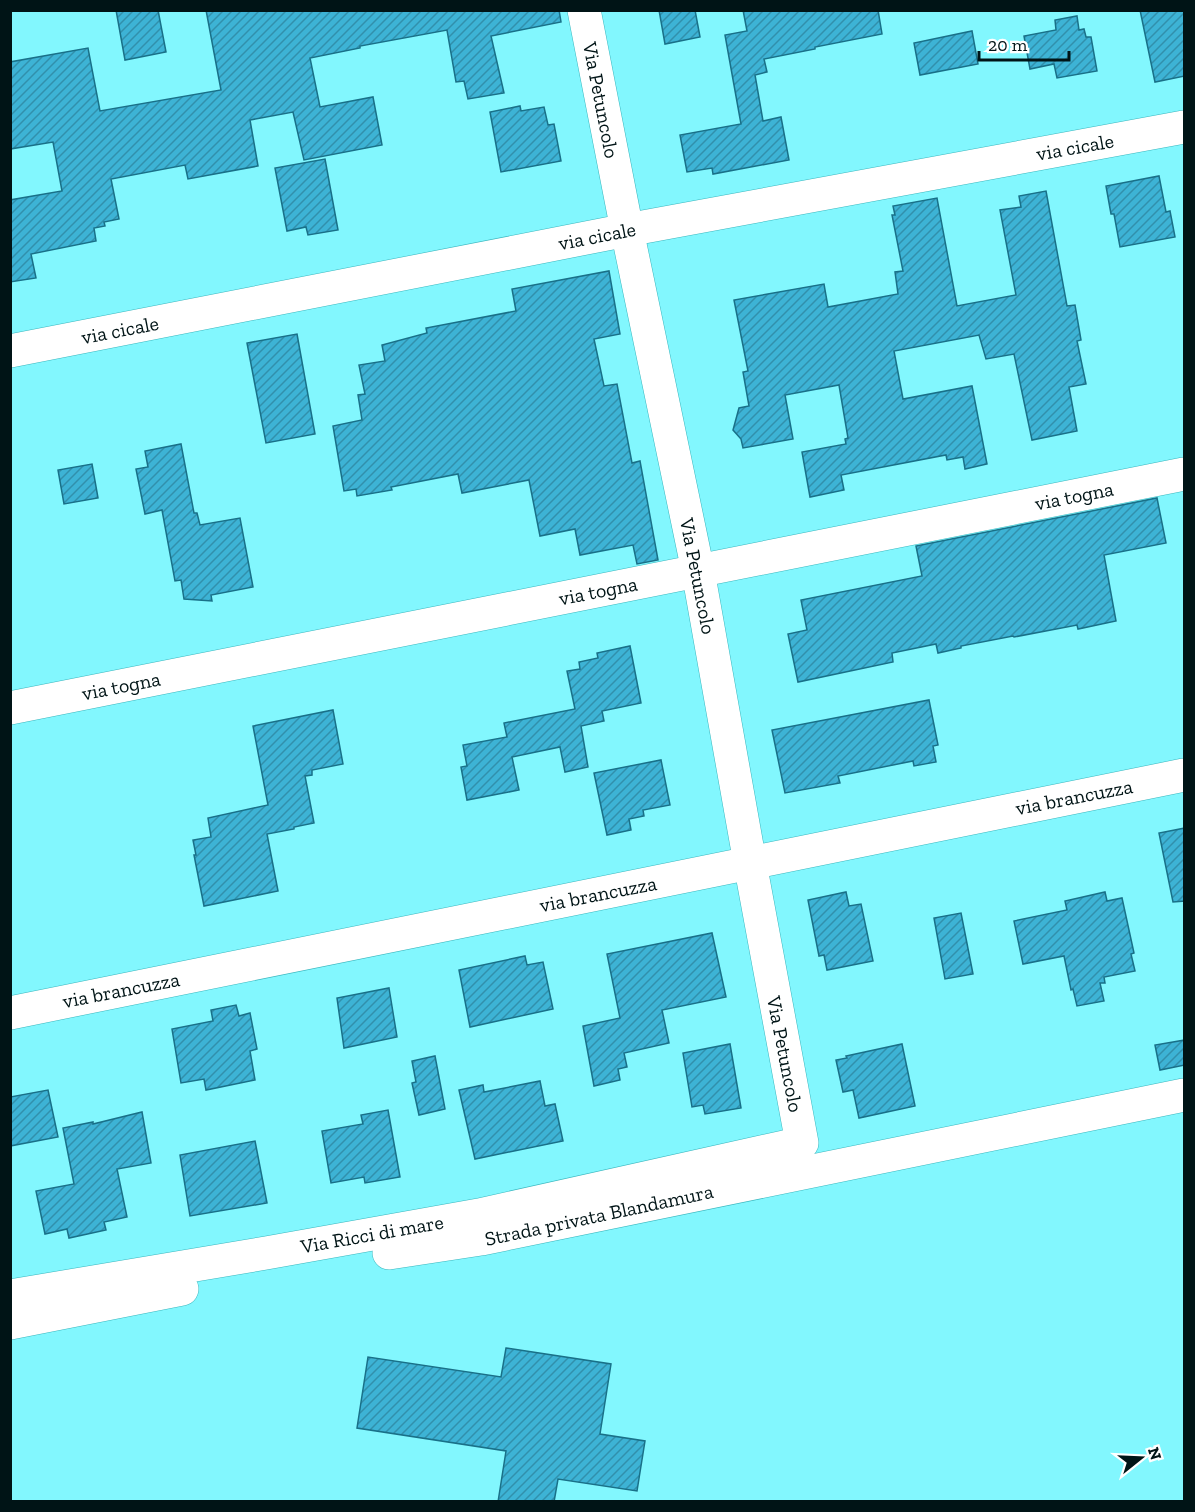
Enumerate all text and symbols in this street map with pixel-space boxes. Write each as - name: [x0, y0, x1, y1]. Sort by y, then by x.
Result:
- scale bar: [979, 24, 1069, 62]
- text: 20 m: [988, 34, 1028, 56]
- street label: Via Petuncolo: [578, 39, 624, 160]
- street label: via cicale: [1034, 128, 1116, 166]
- street label: via cicale: [556, 217, 638, 255]
- street label: via cicale: [79, 311, 161, 349]
- street label: via togna: [1033, 477, 1116, 515]
- street label: Via Petuncolo: [675, 515, 721, 636]
- street label: via togna: [557, 572, 640, 610]
- street label: via togna: [80, 667, 163, 705]
- street label: via brancuzza: [1013, 774, 1135, 820]
- street label: via brancuzza: [537, 871, 659, 917]
- street label: via brancuzza: [60, 967, 182, 1013]
- street label: Via Petuncolo: [762, 993, 808, 1114]
- street label: Strada privata Blandamura: [482, 1179, 716, 1251]
- street label: Via Ricci di mare: [298, 1210, 445, 1259]
- north arrow: [1111, 1428, 1171, 1488]
- text: N: [1144, 1445, 1166, 1462]

